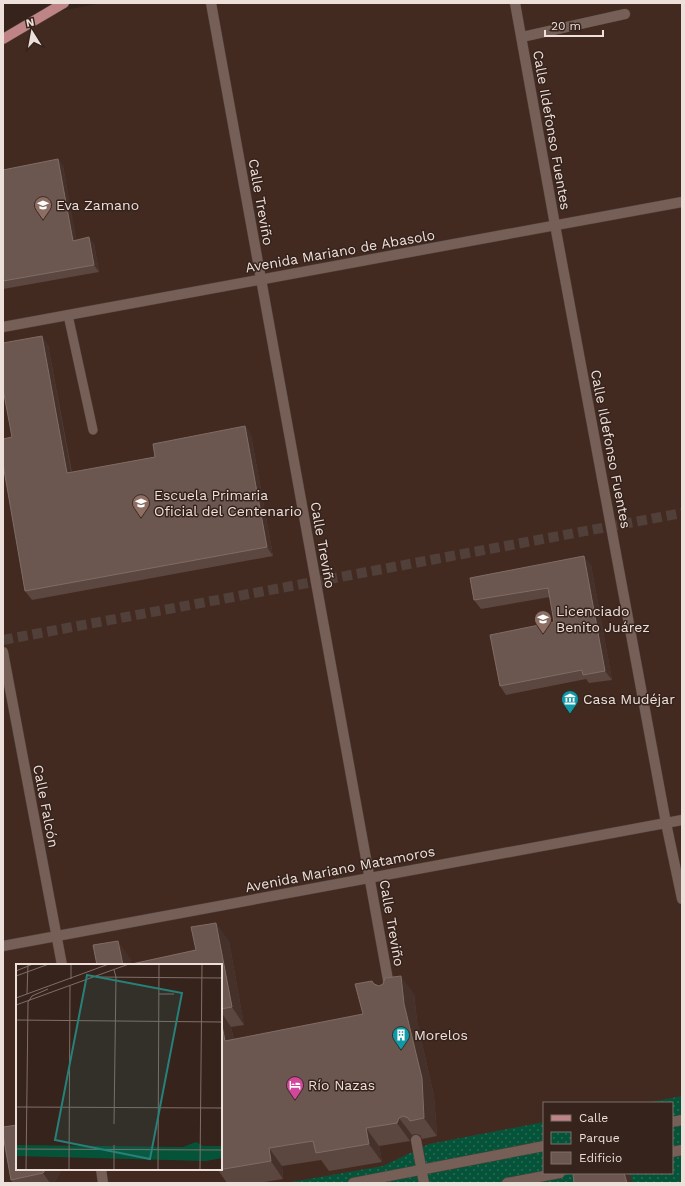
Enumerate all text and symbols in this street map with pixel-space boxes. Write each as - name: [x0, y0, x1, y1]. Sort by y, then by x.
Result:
- north arrow: [12, 12, 52, 52]
- scale bar: [545, 12, 603, 38]
- text: N: [25, 16, 35, 30]
- text: 20 m: [551, 19, 581, 33]
- street label: Calle Ildefonso Fuentes: [530, 49, 574, 211]
- street label: Calle Treviño: [246, 158, 276, 246]
- school or university icon: Eva Zamano: [33, 195, 53, 220]
- place label: Eva Zamano: [56, 197, 139, 213]
- street label: Avenida Mariano de Abasolo: [244, 226, 436, 276]
- street label: Calle Ildefonso Fuentes: [588, 368, 634, 530]
- place label: Escuela Primaria Oficial del Centenario: [154, 487, 302, 519]
- school or university icon: Escuela Primaria Oficial del Centenario: [131, 493, 151, 518]
- street label: Calle Treviño: [308, 501, 338, 589]
- place label: Licenciado Benito Juárez: [556, 603, 650, 635]
- school or university icon: Licenciado Benito Juárez: [533, 609, 553, 634]
- museum icon: Casa Mudéjar: [560, 689, 580, 714]
- place label: Casa Mudéjar: [583, 691, 675, 707]
- street label: Calle Falcón: [30, 763, 62, 849]
- street label: Avenida Mariano Matamoros: [244, 843, 436, 895]
- street label: Calle Treviño: [377, 879, 407, 967]
- inset map: [16, 964, 222, 1170]
- building icon: Morelos: [391, 1025, 411, 1050]
- place label: Morelos: [414, 1027, 468, 1043]
- hotel icon: Río Nazas: [285, 1075, 305, 1100]
- place label: Río Nazas: [308, 1077, 375, 1093]
- legend: [543, 1102, 673, 1174]
- text: Calle: [579, 1111, 608, 1125]
- text: Parque: [579, 1131, 620, 1145]
- text: Edificio: [579, 1151, 622, 1165]

